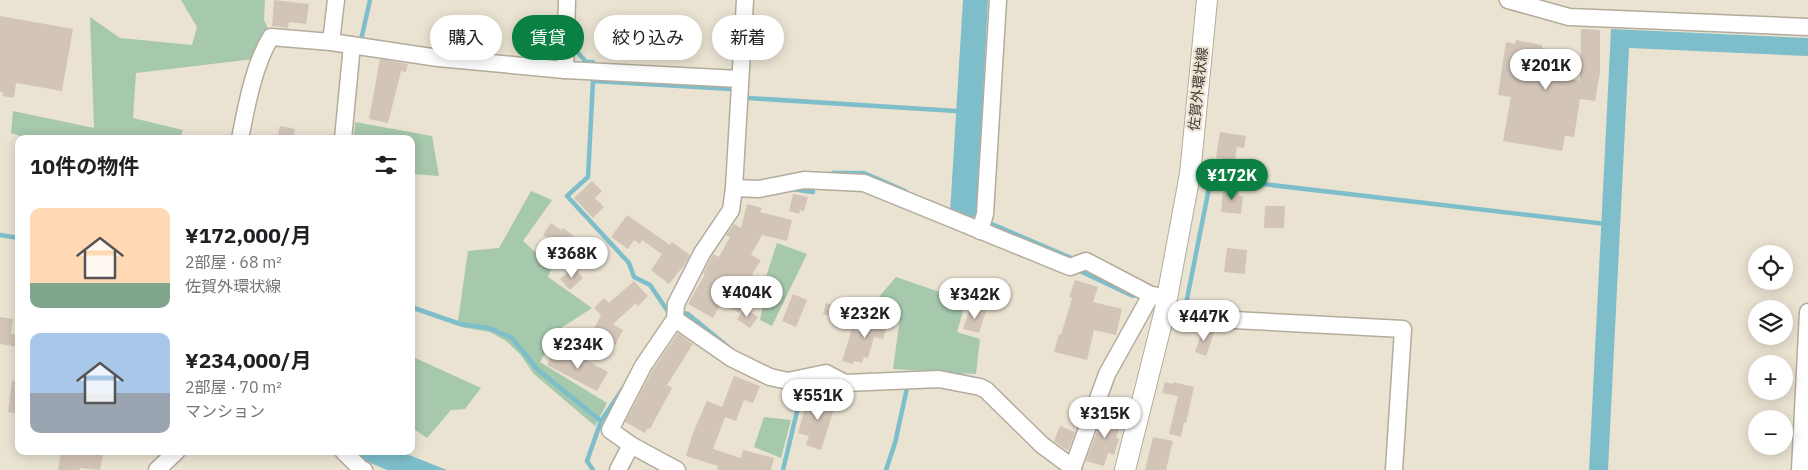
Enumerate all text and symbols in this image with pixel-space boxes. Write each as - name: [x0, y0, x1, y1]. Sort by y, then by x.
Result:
- chip: 購入: [430, 15, 502, 60]
- chip: 賃貸: [512, 15, 584, 60]
- chip: 絞り込み: [594, 15, 702, 60]
- chip: 新着: [712, 15, 784, 60]
- street label: 佐賀外環状線: [1185, 46, 1211, 132]
- pin: ¥201K: [1511, 48, 1581, 91]
- text: ¥201K: [1521, 55, 1571, 75]
- icon: filters: [372, 151, 400, 179]
- text: 10件の物件: [30, 152, 139, 180]
- pin: ¥172K: [1197, 158, 1267, 201]
- text: ¥172K: [1207, 165, 1257, 185]
- text: ¥172,000/月: [185, 221, 311, 249]
- icon: home: [70, 228, 130, 288]
- pin: ¥368K: [537, 236, 607, 279]
- text: ¥368K: [547, 243, 597, 263]
- map controls: [1748, 245, 1793, 455]
- button: locate: [1748, 245, 1793, 290]
- text: 2部屋 · 68 m²: [185, 252, 282, 272]
- text: 佐賀外環状線: [185, 276, 281, 296]
- pin: ¥404K: [712, 276, 782, 318]
- pin: ¥342K: [940, 278, 1010, 320]
- text: ¥404K: [722, 282, 772, 302]
- text: ¥342K: [950, 284, 1000, 304]
- pin: ¥232K: [830, 296, 900, 339]
- pin: ¥447K: [1169, 300, 1239, 342]
- button: layers: [1748, 300, 1793, 345]
- text: ¥232K: [840, 303, 890, 323]
- text: ¥447K: [1179, 306, 1229, 326]
- pin: ¥234K: [543, 328, 613, 370]
- text: ¥234K: [553, 334, 603, 354]
- text: ¥234,000/月: [185, 346, 311, 374]
- icon: home: [70, 353, 130, 413]
- button: +: [1748, 355, 1793, 400]
- text: 2部屋 · 70 m²: [185, 377, 282, 397]
- pin: ¥551K: [783, 378, 853, 421]
- text: ¥551K: [793, 385, 843, 405]
- pin: ¥315K: [1070, 396, 1140, 439]
- text: マンション: [185, 401, 265, 421]
- text: ¥315K: [1080, 403, 1130, 423]
- button: −: [1748, 410, 1793, 455]

